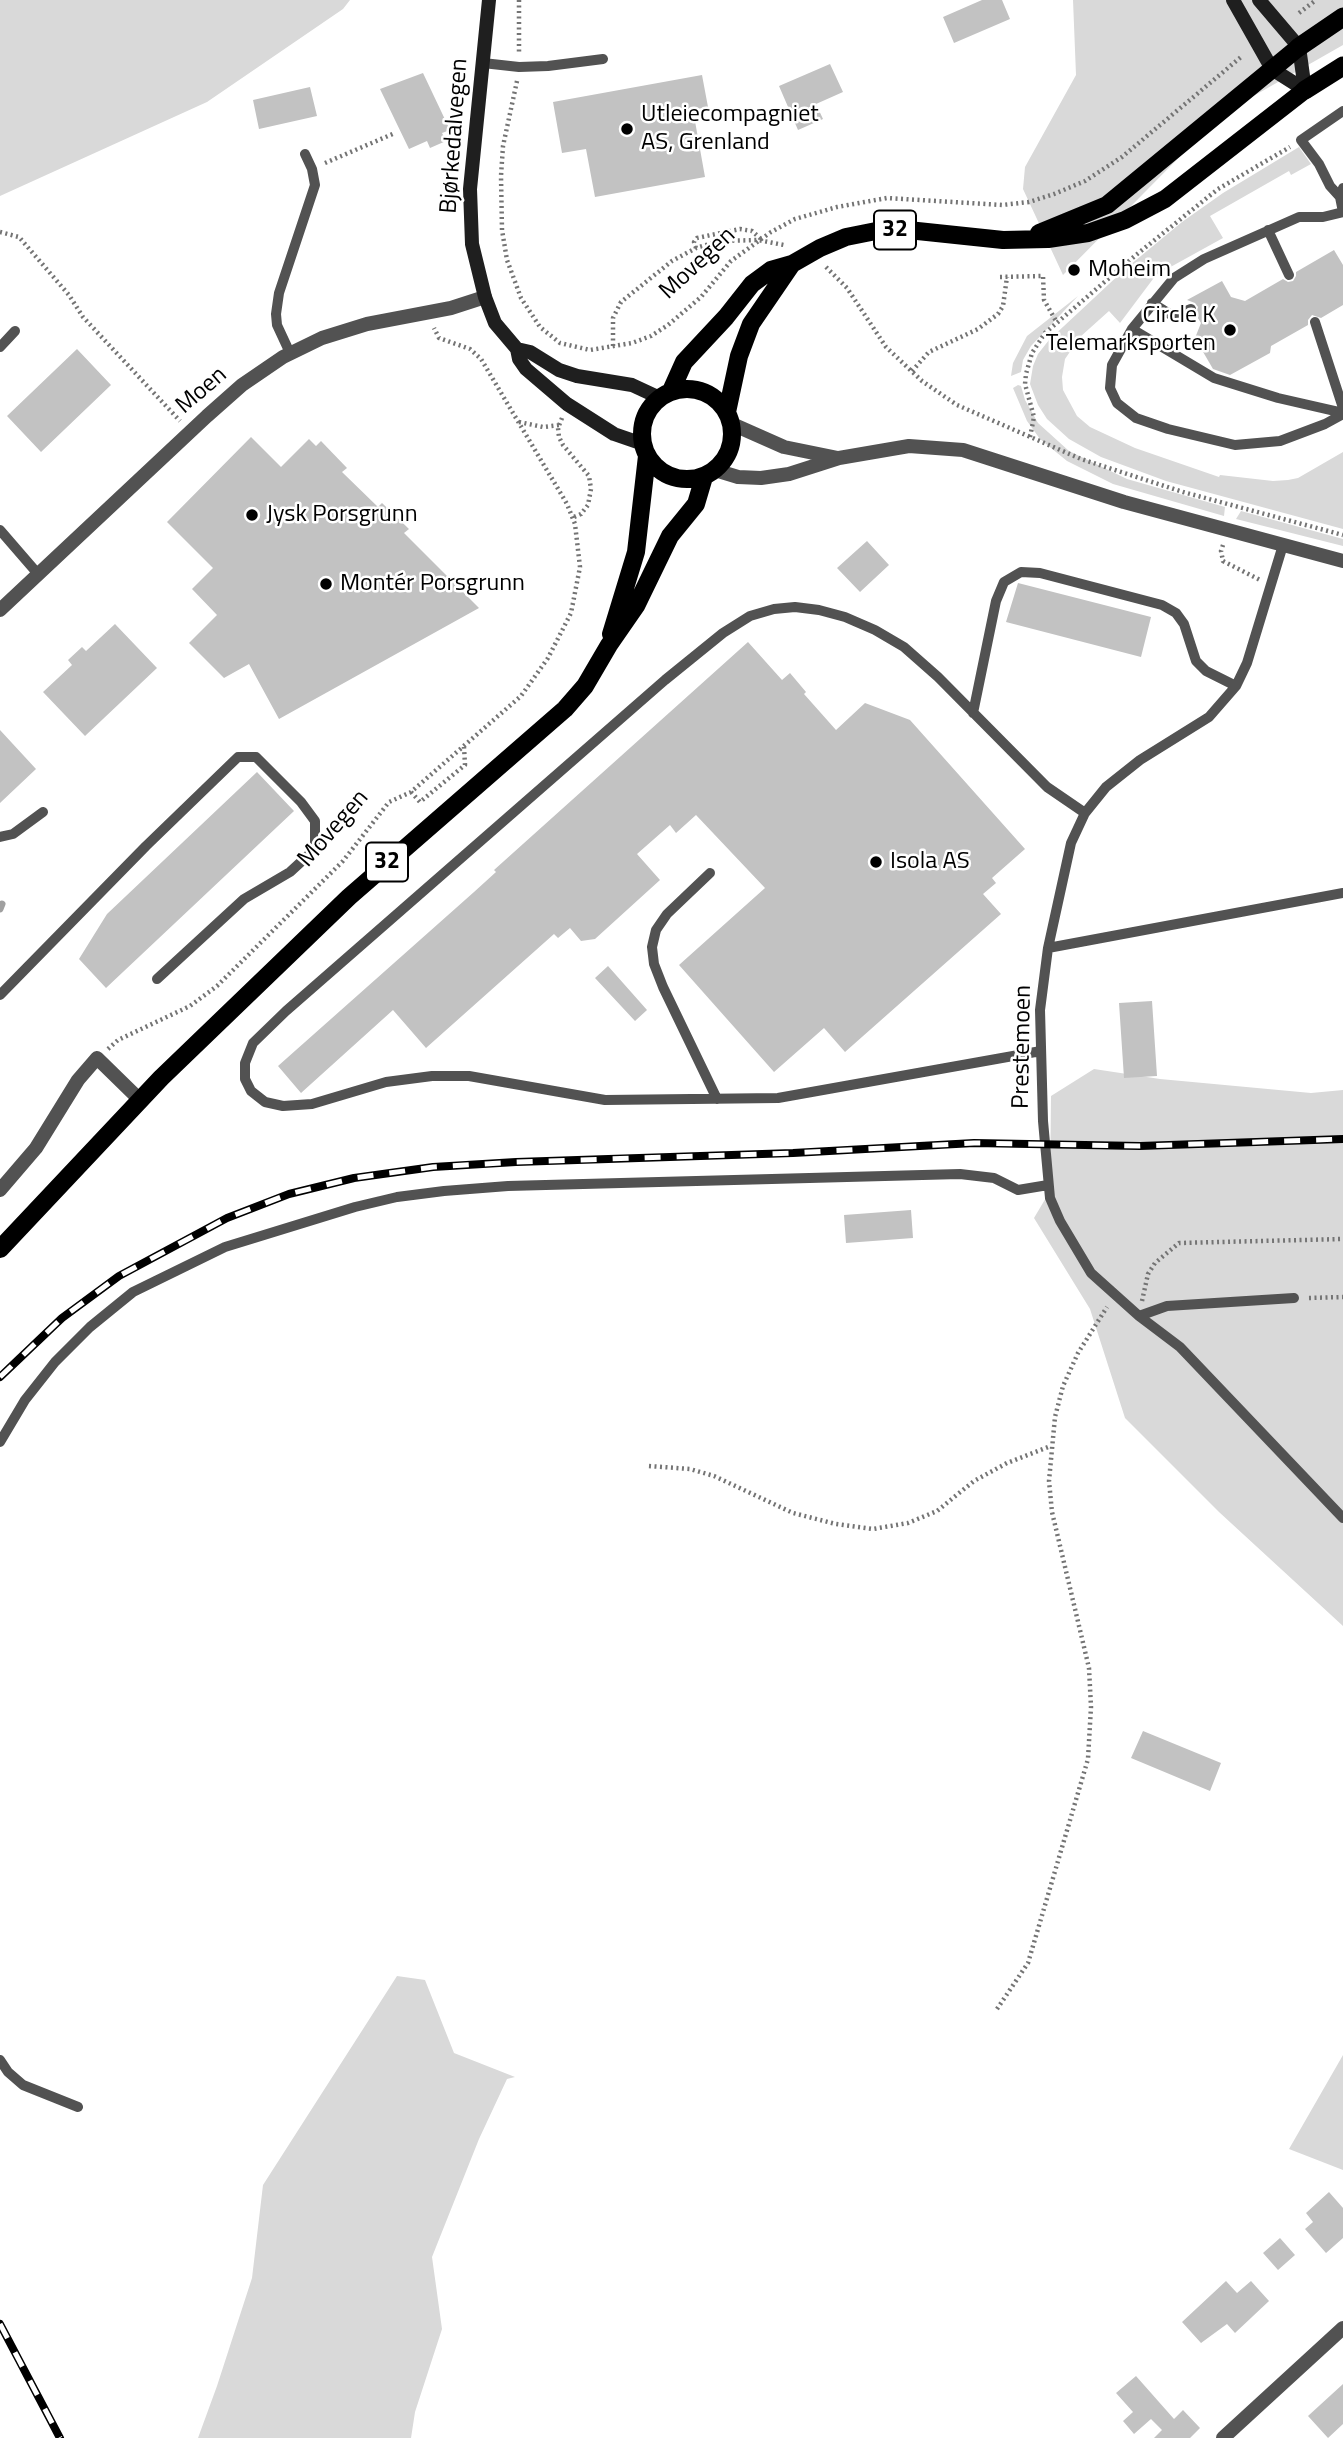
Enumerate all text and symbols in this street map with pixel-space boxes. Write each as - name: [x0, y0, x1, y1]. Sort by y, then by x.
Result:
- street label: Bjørkedalvegen: [435, 57, 475, 215]
- place label: Utleiecompagniet AS, Grenland: [641, 101, 819, 157]
- marker: Utleiecompagniet AS, Grenland: [619, 121, 635, 137]
- road number: 32: [874, 210, 916, 249]
- street label: Movegen: [654, 222, 742, 306]
- place label: Moheim: [1088, 256, 1171, 284]
- marker: Moheim: [1066, 262, 1082, 278]
- place label: Circle K Telemarksporten: [1046, 302, 1216, 358]
- marker: Circle K Telemarksporten: [1222, 322, 1238, 338]
- street label: Moen: [171, 361, 233, 421]
- place label: Jysk Porsgrunn: [266, 501, 418, 529]
- marker: Jysk Porsgrunn: [244, 507, 260, 523]
- place label: Montér Porsgrunn: [340, 570, 525, 598]
- marker: Montér Porsgrunn: [318, 576, 334, 592]
- street label: Movegen: [293, 784, 375, 874]
- road number: 32: [366, 842, 408, 882]
- place label: Isola AS: [890, 848, 970, 876]
- marker: Isola AS: [868, 854, 884, 870]
- street label: Prestemoen: [1008, 985, 1038, 1109]

